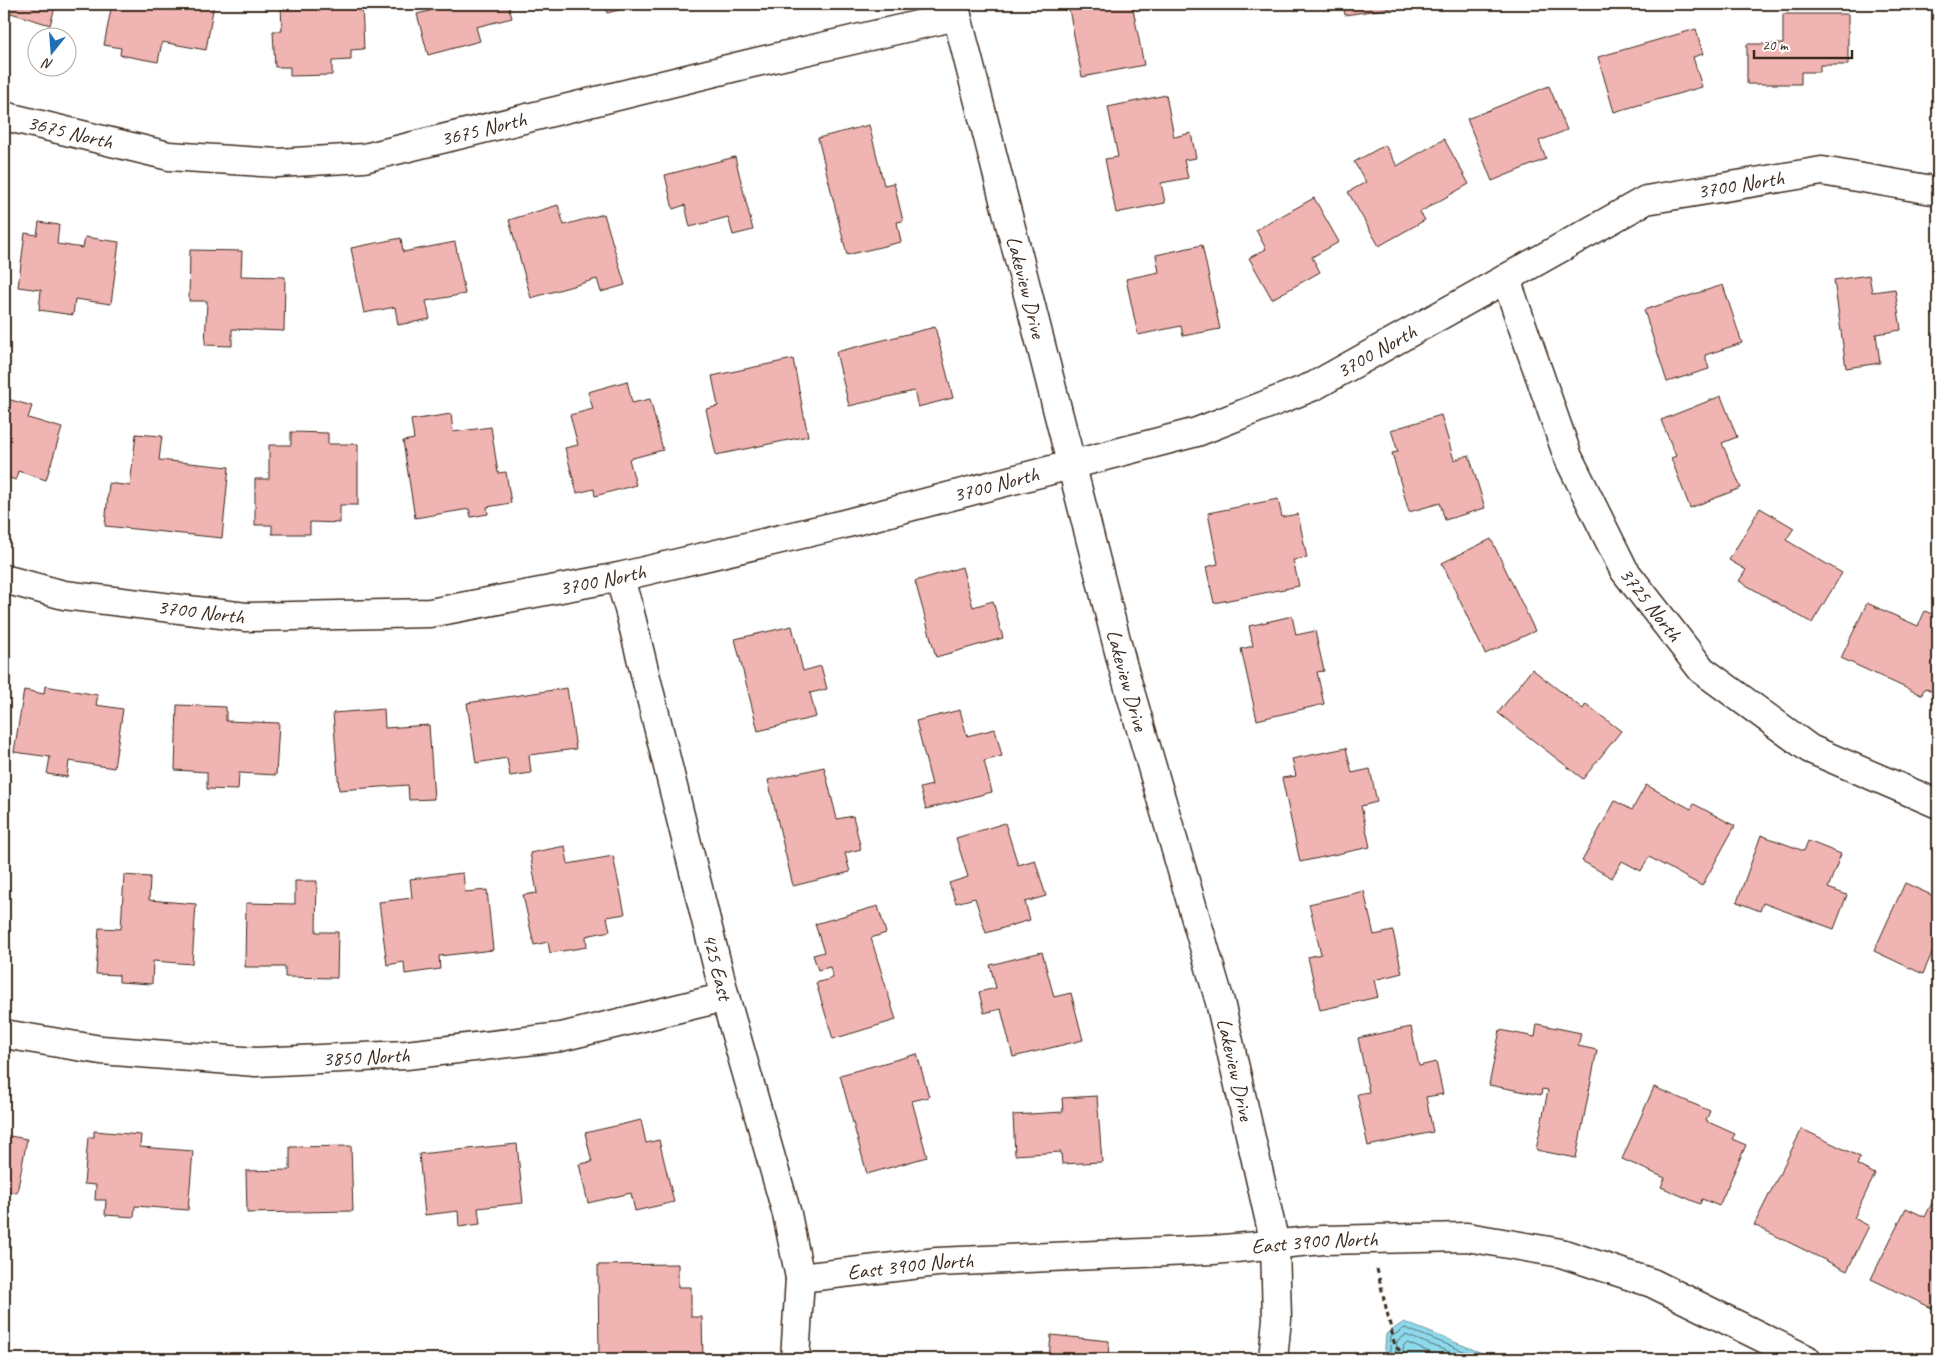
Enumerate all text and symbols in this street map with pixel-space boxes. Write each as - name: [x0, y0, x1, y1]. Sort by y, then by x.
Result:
- north arrow: [28, 28, 78, 78]
- scale bar: [1754, 28, 1852, 60]
- text: 20 m: [1762, 36, 1789, 55]
- text: N: [39, 54, 55, 73]
- street label: 3675 North: [438, 106, 529, 152]
- street label: 3675 North: [25, 109, 116, 155]
- street label: 3700 North: [1696, 164, 1786, 204]
- street label: Lakeview Drive: [1001, 233, 1052, 342]
- street label: 3700 North: [1332, 318, 1421, 384]
- street label: 3700 North: [951, 461, 1042, 508]
- street label: 3700 North: [557, 558, 648, 601]
- street label: 3725 North: [1614, 562, 1688, 647]
- street label: 3700 North: [156, 593, 246, 630]
- street label: Lakeview Drive: [1101, 627, 1154, 735]
- street label: 425 East: [697, 931, 739, 1005]
- street label: Lakeview Drive: [1211, 1016, 1260, 1124]
- street label: 3850 North: [322, 1042, 411, 1072]
- street label: East 3900 North: [1250, 1226, 1378, 1259]
- street label: East 3900 North: [846, 1247, 974, 1285]

